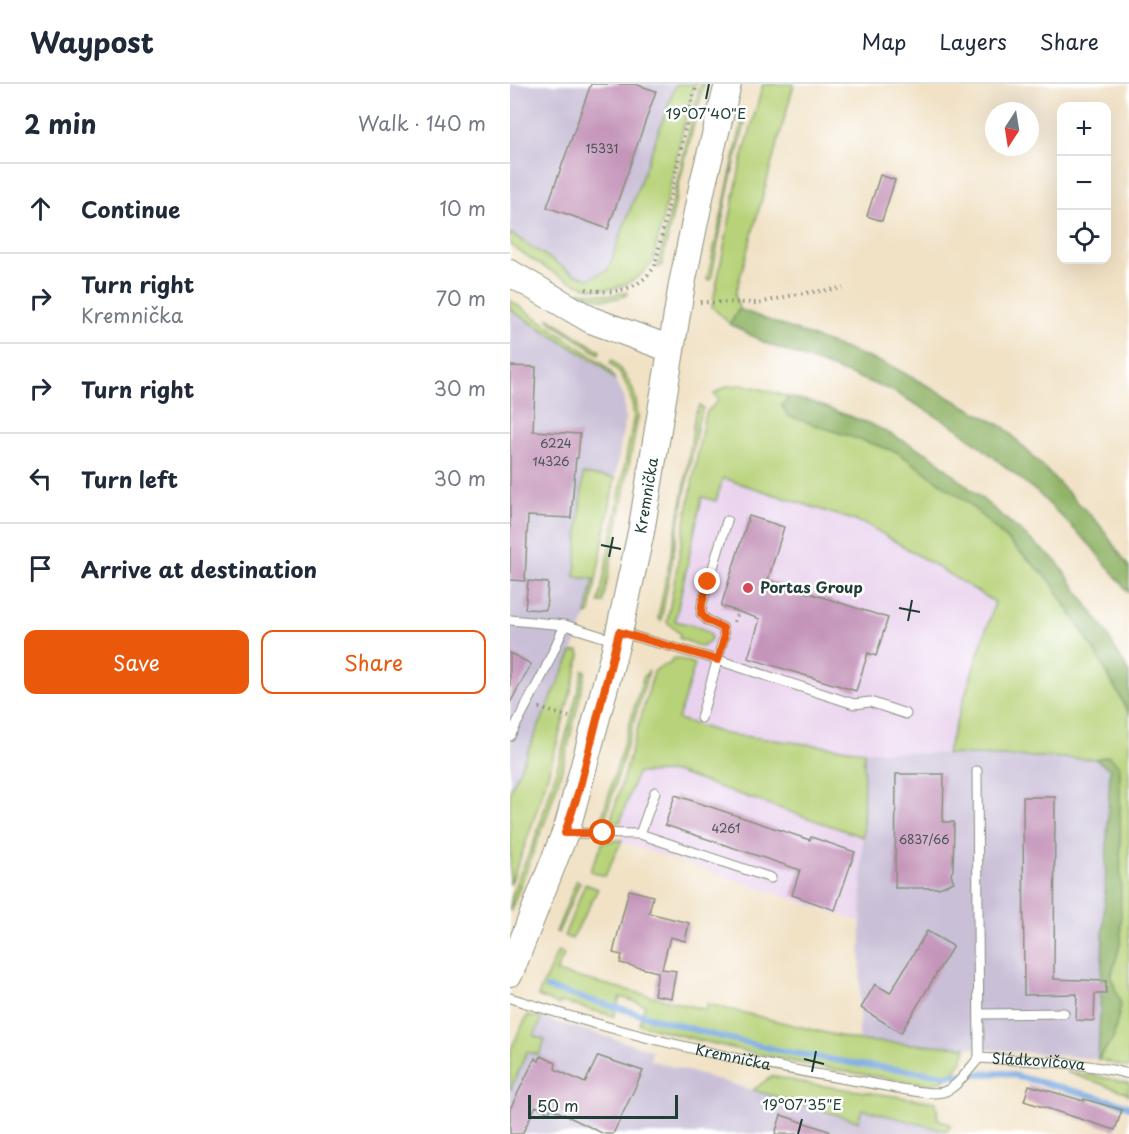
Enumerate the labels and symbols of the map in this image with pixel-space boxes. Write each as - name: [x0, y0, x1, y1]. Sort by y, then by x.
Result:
- text: 19°07'40"E: [666, 101, 746, 124]
- north arrow: [985, 102, 1039, 156]
- house number: 15331: [586, 139, 618, 157]
- house number: 6224: [540, 434, 572, 452]
- house number: 14326: [533, 452, 569, 470]
- street label: Kremnička: [628, 455, 663, 535]
- route end: [694, 568, 720, 594]
- place label: Portas Group: [760, 575, 863, 598]
- marker: Portas Group: [741, 581, 755, 595]
- route start: [589, 819, 615, 845]
- house number: 4261: [712, 819, 740, 837]
- house number: 6837/66: [899, 830, 949, 848]
- street label: Kremnička: [693, 1037, 774, 1075]
- street label: Sládkovičova: [991, 1046, 1087, 1075]
- scale bar: [528, 1092, 678, 1120]
- text: 19°07'35"E: [762, 1092, 842, 1115]

